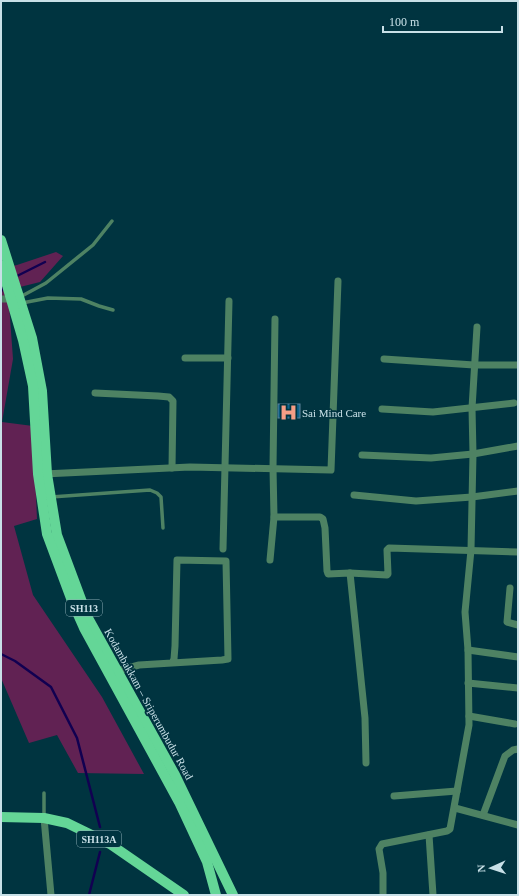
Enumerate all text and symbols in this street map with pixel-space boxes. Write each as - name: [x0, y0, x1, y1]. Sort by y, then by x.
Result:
- scale bar: [383, 8, 502, 34]
- text: 100 m: [389, 15, 420, 29]
- hospital icon: Sai Mind Care: [279, 403, 299, 423]
- place label: Sai Mind Care: [302, 407, 366, 419]
- road number: SH113: [66, 600, 102, 616]
- street label: Kodambakkam – Sriperumbudur Road: [102, 626, 196, 782]
- road number: SH113A: [77, 831, 121, 847]
- north arrow: [471, 848, 511, 888]
- text: N: [475, 864, 487, 873]

